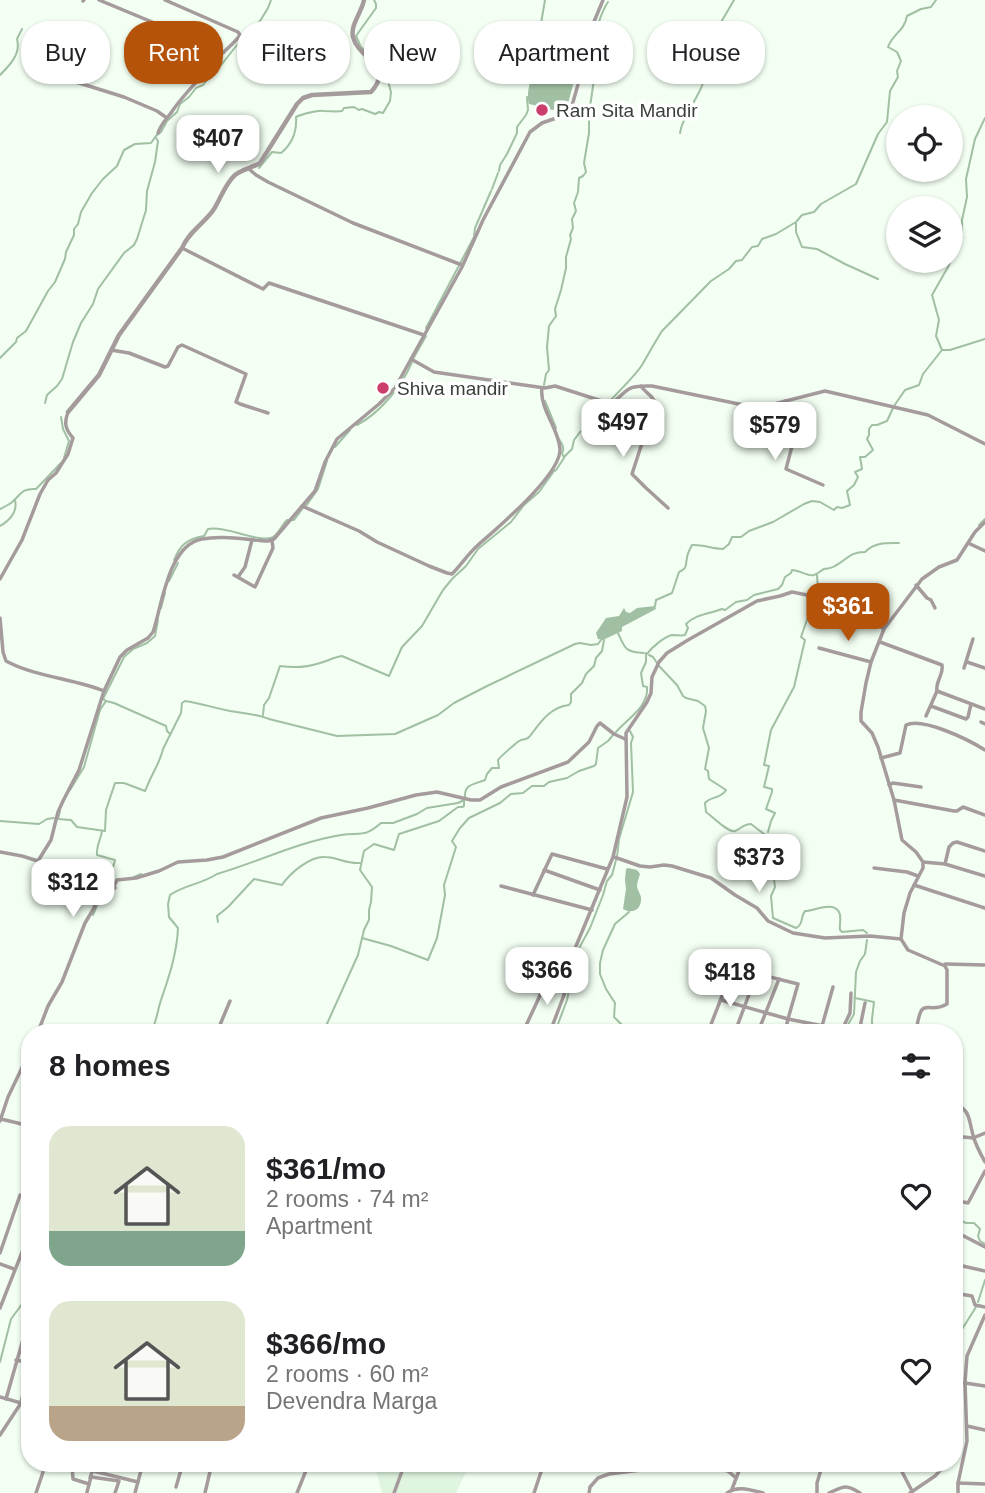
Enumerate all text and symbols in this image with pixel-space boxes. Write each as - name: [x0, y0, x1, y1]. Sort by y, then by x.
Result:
- chip: Buy: [21, 21, 110, 84]
- chip: Rent: [124, 21, 223, 84]
- chip: Filters: [237, 21, 350, 84]
- chip: New: [364, 21, 460, 84]
- chip: Apartment: [474, 21, 633, 84]
- chip: House: [647, 21, 765, 84]
- place label: Ram Sita Mandir: [556, 100, 698, 121]
- marker: Ram Sita Mandir: [534, 102, 550, 118]
- map controls: [886, 105, 963, 273]
- button: locate: [886, 105, 963, 182]
- pin: $407: [177, 116, 259, 175]
- text: $407: [192, 125, 244, 151]
- button: layers: [886, 196, 963, 273]
- place label: Shiva mandir: [397, 378, 509, 399]
- marker: Shiva mandir: [375, 380, 391, 396]
- pin: $497: [582, 400, 664, 459]
- pin: $579: [734, 402, 816, 462]
- text: $497: [597, 409, 649, 435]
- text: $579: [749, 412, 801, 438]
- pin: $361: [807, 584, 889, 643]
- text: $361: [822, 593, 874, 619]
- pin: $373: [718, 834, 800, 894]
- text: $373: [733, 844, 785, 870]
- pin: $312: [32, 860, 114, 919]
- text: $312: [47, 869, 99, 895]
- pin: $366: [506, 948, 588, 1007]
- pin: $418: [689, 950, 771, 1009]
- text: $366: [521, 957, 573, 983]
- text: $418: [704, 959, 756, 985]
- icon: filters: [897, 1047, 935, 1085]
- text: 8 homes: [49, 1049, 171, 1082]
- text: $361/mo: [266, 1152, 386, 1185]
- icon: home: [105, 1154, 189, 1238]
- icon: heart: [897, 1177, 935, 1215]
- text: 2 rooms · 74 m²: [266, 1186, 428, 1212]
- text: Apartment: [266, 1213, 372, 1239]
- text: $366/mo: [266, 1327, 386, 1360]
- icon: home: [105, 1329, 189, 1413]
- icon: heart: [897, 1352, 935, 1390]
- text: 2 rooms · 60 m²: [266, 1361, 428, 1387]
- text: Devendra Marga: [266, 1388, 437, 1414]

